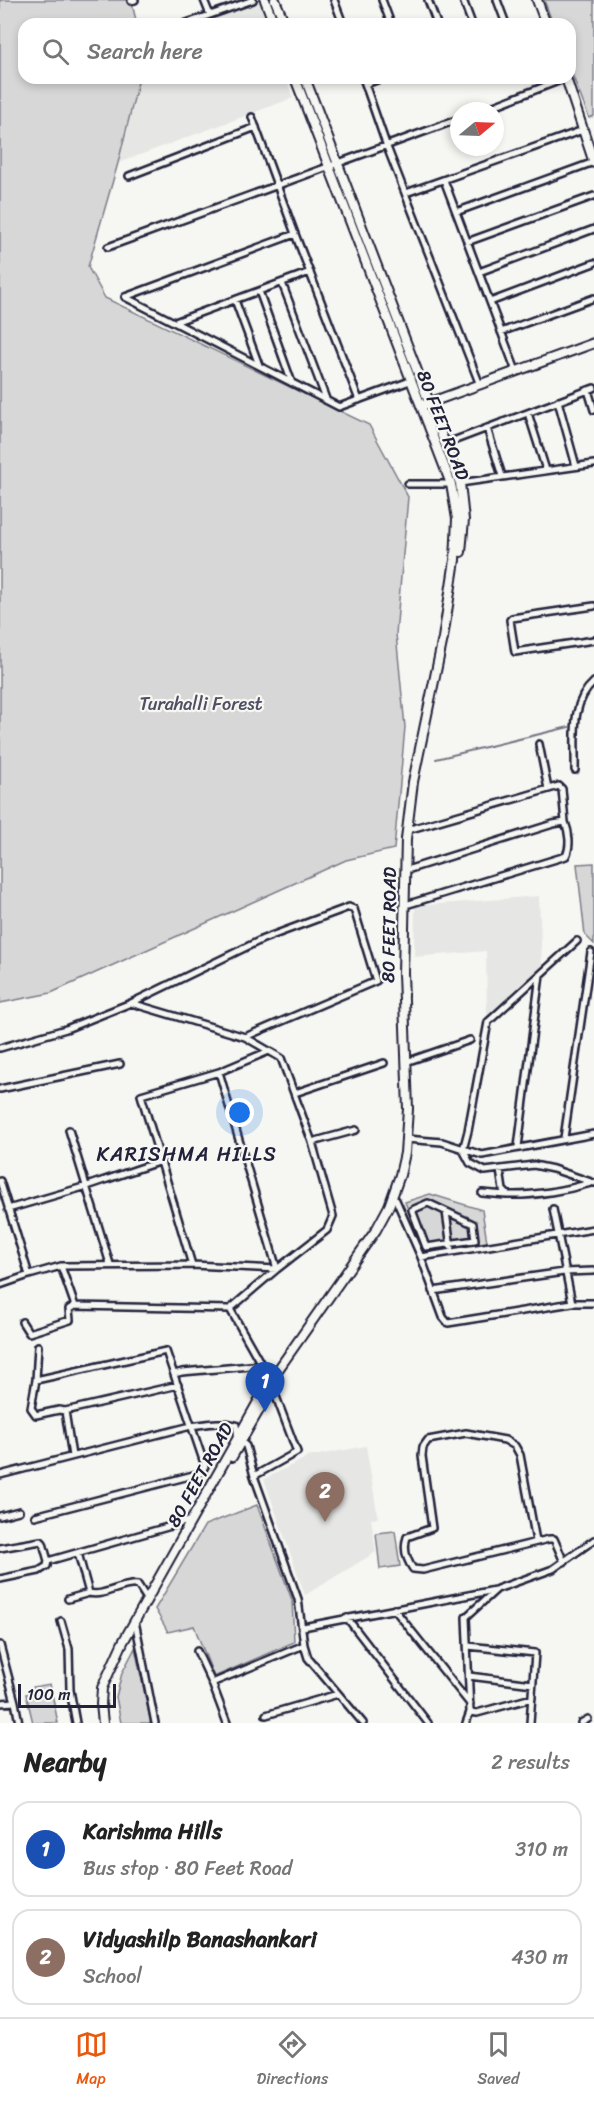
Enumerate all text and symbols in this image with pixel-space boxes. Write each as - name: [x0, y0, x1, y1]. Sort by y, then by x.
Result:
- search box: [18, 18, 576, 84]
- text: Search here: [87, 32, 203, 71]
- icon: search: [39, 35, 72, 68]
- north arrow: [450, 102, 504, 156]
- street label: 80 FEET ROAD: [407, 365, 479, 485]
- park label: Turahalli Forest: [139, 688, 263, 720]
- street label: 80 FEET ROAD: [372, 867, 406, 983]
- your location: [225, 1098, 254, 1127]
- district label: KARISHMA HILLS: [97, 1137, 277, 1172]
- pin: 1: [246, 1362, 284, 1412]
- street label: 80 FEET ROAD: [158, 1416, 242, 1533]
- pin: 2: [306, 1472, 344, 1522]
- text: 100 m: [27, 1680, 71, 1709]
- scale bar: [18, 1681, 116, 1708]
- text: Nearby: [24, 1739, 106, 1785]
- text: 2 results: [491, 1745, 570, 1780]
- text: Karishma Hills: [83, 1812, 222, 1851]
- text: 1: [41, 1832, 50, 1867]
- text: 310 m: [515, 1832, 568, 1867]
- text: Bus stop · 80 Feet Road: [83, 1851, 292, 1886]
- text: Vidyashilp Banashankari: [83, 1920, 317, 1959]
- text: 2: [40, 1940, 51, 1975]
- text: 430 m: [511, 1940, 568, 1975]
- text: School: [83, 1959, 142, 1994]
- tab: Map: [75, 2028, 108, 2093]
- tab: Directions: [257, 2028, 328, 2093]
- tab: Saved: [477, 2028, 519, 2093]

